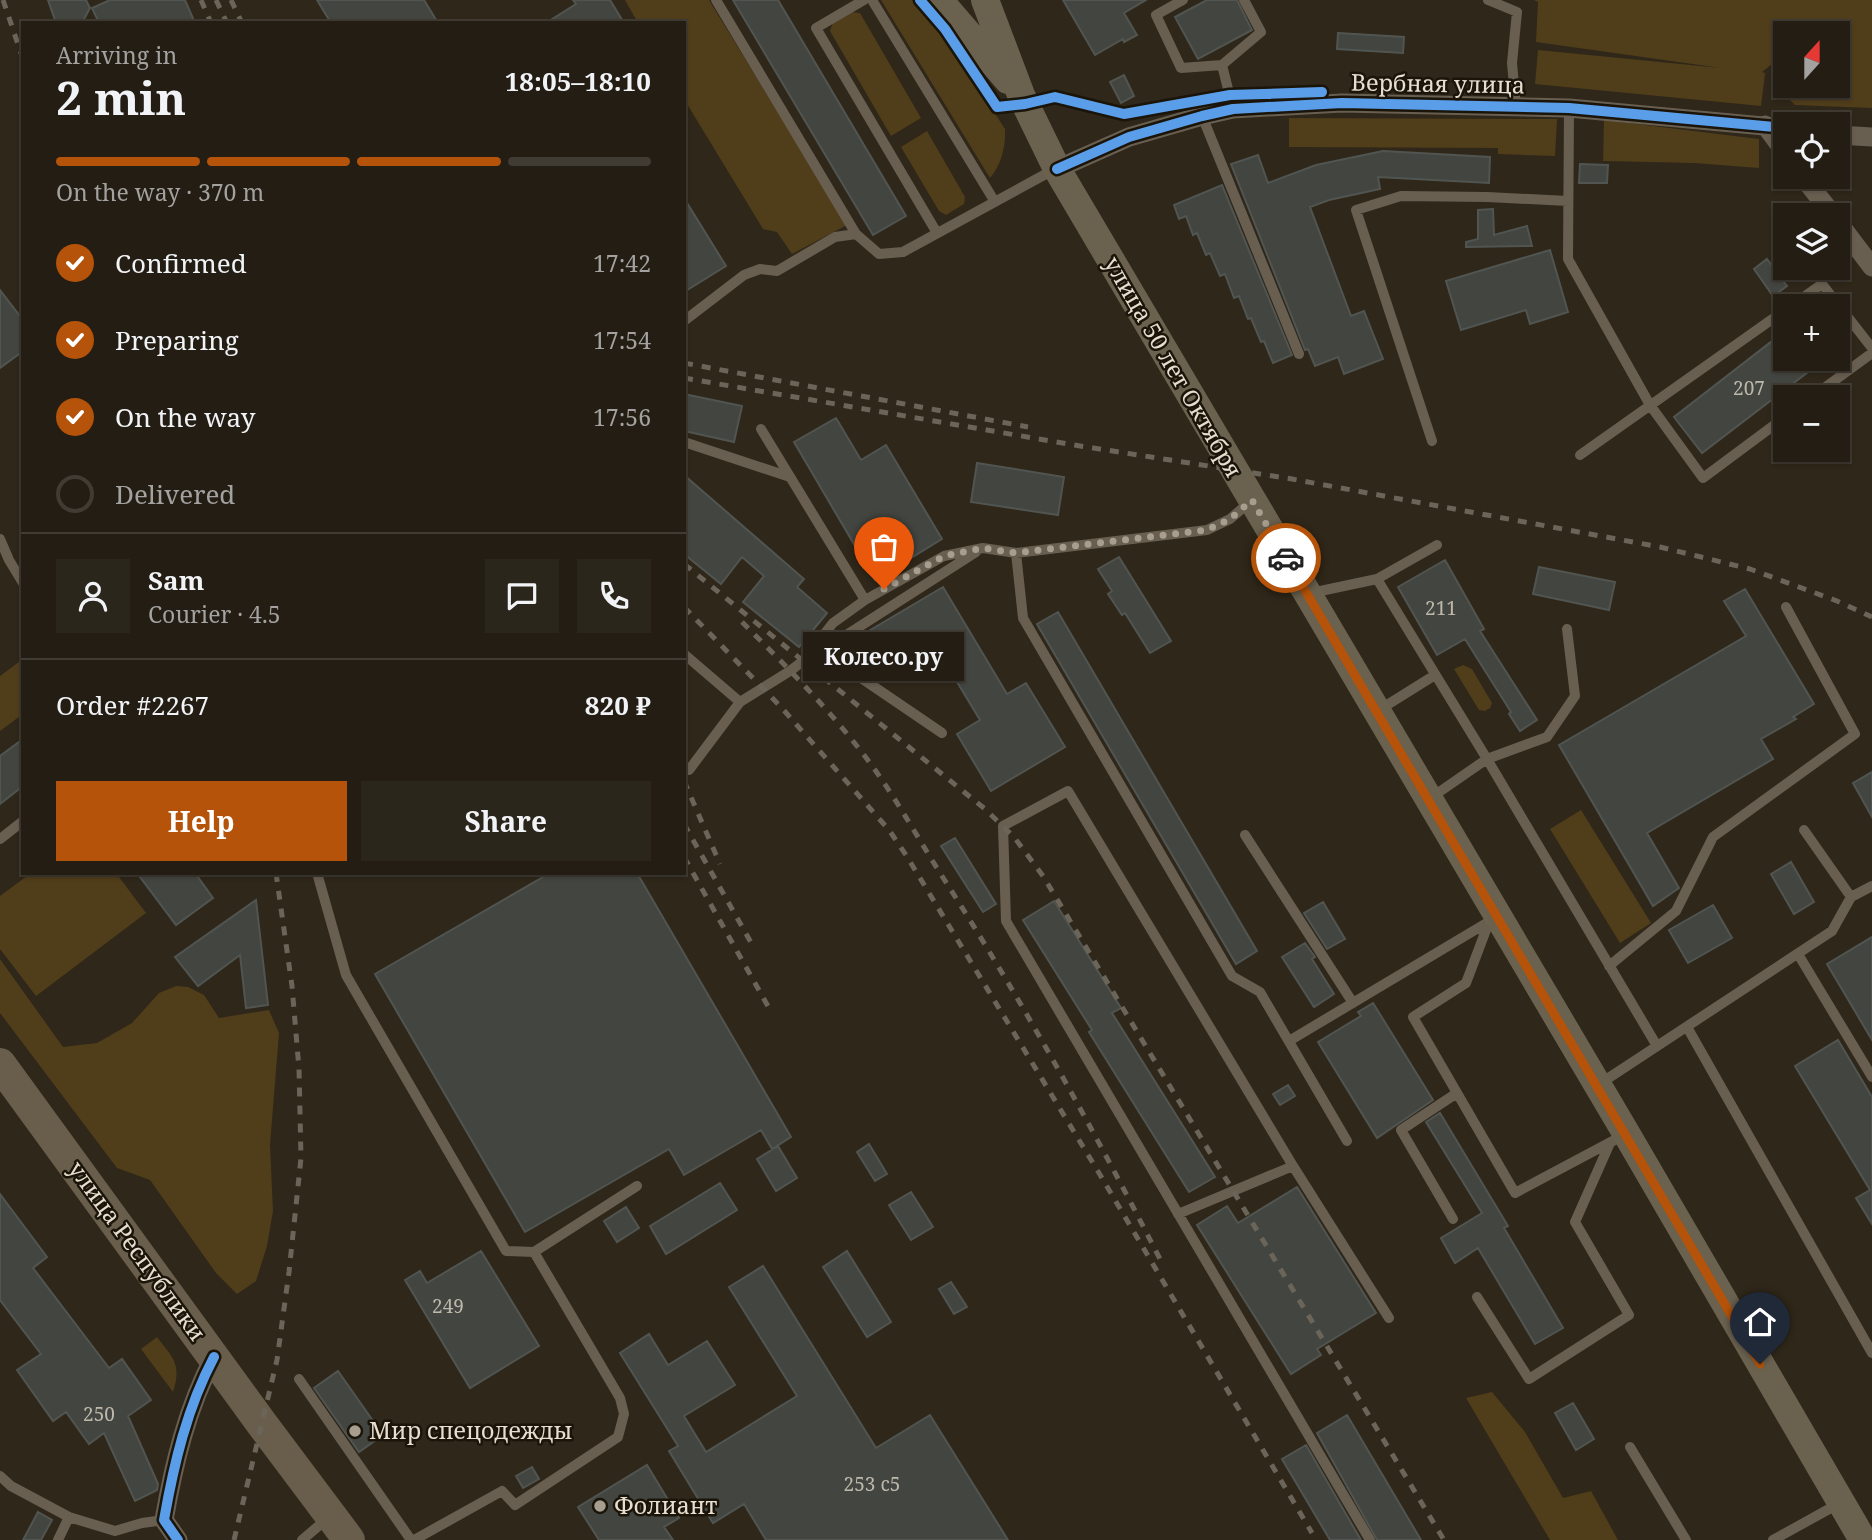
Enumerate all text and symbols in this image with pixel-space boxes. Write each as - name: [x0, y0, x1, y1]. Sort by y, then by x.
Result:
- north arrow: [1773, 21, 1850, 98]
- map controls: [1773, 21, 1850, 462]
- text: Arriving in: [56, 39, 177, 71]
- text: 18:05–18:10: [505, 63, 651, 99]
- street label: Вербная улица: [1351, 65, 1525, 101]
- text: 2 min: [56, 66, 186, 128]
- button: locate: [1773, 112, 1850, 189]
- text: On the way · 370 m: [56, 176, 264, 208]
- button: layers: [1773, 203, 1850, 280]
- icon: check: [56, 244, 94, 282]
- text: Confirmed: [115, 245, 247, 281]
- text: 17:42: [593, 247, 651, 279]
- street label: улица 50 лет Октября: [1097, 250, 1250, 483]
- button: +: [1773, 294, 1850, 371]
- icon: check: [56, 321, 94, 359]
- text: Preparing: [115, 322, 239, 358]
- text: 17:54: [593, 324, 651, 356]
- house number: 207: [1733, 375, 1765, 401]
- button: −: [1773, 385, 1850, 462]
- icon: check: [56, 398, 94, 436]
- text: On the way: [115, 399, 255, 435]
- text: 17:56: [593, 401, 651, 433]
- text: Delivered: [115, 476, 235, 512]
- pin: [854, 517, 914, 589]
- courier: [1251, 523, 1321, 593]
- icon: bag: [865, 528, 903, 566]
- icon: car: [1267, 539, 1305, 577]
- button: person: [56, 559, 130, 633]
- button: chat: [485, 559, 559, 633]
- button: phone: [577, 559, 651, 633]
- text: Sam: [148, 562, 204, 598]
- house number: 211: [1425, 595, 1457, 621]
- text: Courier · 4.5: [148, 598, 281, 630]
- callout: Колесо.ру: [804, 631, 964, 680]
- text: Колесо.ру: [824, 640, 943, 672]
- text: Order #2267: [56, 687, 209, 723]
- text: 820 ₽: [585, 687, 651, 723]
- button: Help: [56, 781, 347, 861]
- button: Share: [361, 781, 651, 861]
- street label: улица Республики: [62, 1154, 214, 1347]
- pin: [1730, 1292, 1790, 1364]
- house number: 249: [432, 1293, 464, 1319]
- icon: home: [1741, 1303, 1779, 1341]
- house number: 250: [83, 1401, 115, 1427]
- place label: Мир спецодежды: [369, 1414, 572, 1446]
- marker: Мир спецодежды: [347, 1423, 363, 1439]
- house number: 253 c5: [844, 1471, 900, 1497]
- place label: Фолиант: [614, 1489, 717, 1521]
- marker: Фолиант: [592, 1498, 608, 1514]

